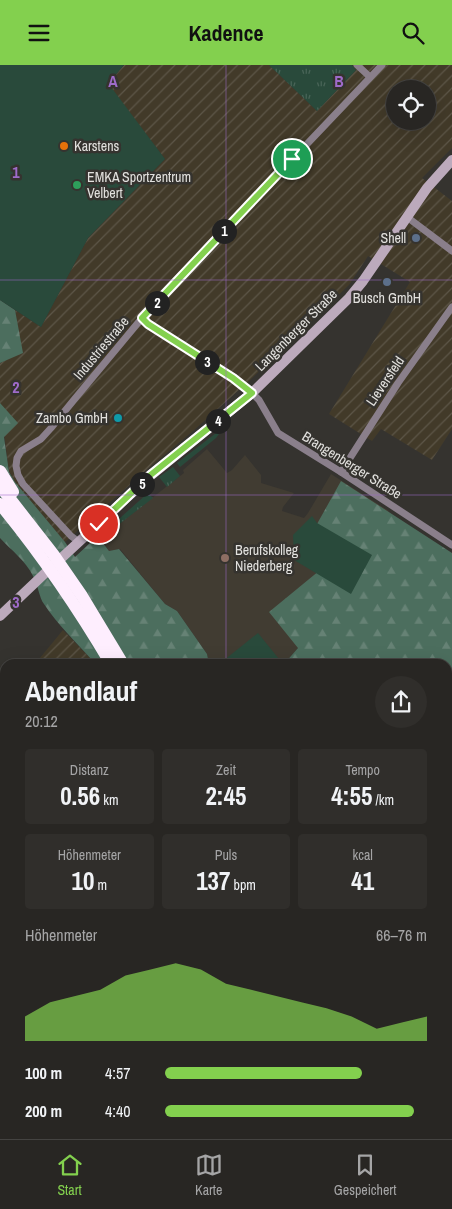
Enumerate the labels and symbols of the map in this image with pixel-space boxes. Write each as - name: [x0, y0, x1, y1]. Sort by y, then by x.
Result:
- text: A: [108, 70, 118, 92]
- text: B: [334, 70, 344, 92]
- place label: Karstens: [74, 137, 120, 155]
- pin: [271, 138, 313, 180]
- marker: Karstens: [58, 140, 70, 152]
- text: 1: [12, 161, 20, 183]
- place label: EMKA Sportzentrum Velbert: [87, 168, 191, 202]
- marker: EMKA Sportzentrum Velbert: [71, 179, 83, 191]
- pin: 1: [212, 219, 236, 243]
- place label: Shell: [380, 229, 406, 247]
- marker: Shell: [410, 232, 422, 244]
- marker: Busch GmbH: [381, 276, 393, 288]
- street label: Langenberger Straße: [251, 285, 341, 375]
- place label: Busch GmbH: [353, 289, 421, 307]
- pin: 2: [144, 291, 170, 315]
- street label: Industriestraße: [69, 313, 133, 383]
- pin: 3: [194, 349, 220, 375]
- street label: Lieversfeld: [362, 353, 408, 409]
- text: 2: [12, 376, 20, 398]
- place label: Zambo GmbH: [36, 409, 108, 427]
- pin: 4: [206, 409, 230, 433]
- marker: Zambo GmbH: [112, 412, 124, 424]
- street label: Brangenberger Straße: [299, 427, 405, 503]
- pin: 5: [130, 471, 154, 497]
- pin: [78, 503, 120, 545]
- place label: Berufskolleg Niederberg: [235, 541, 299, 575]
- marker: Berufskolleg Niederberg: [219, 552, 231, 564]
- text: 3: [12, 591, 20, 613]

